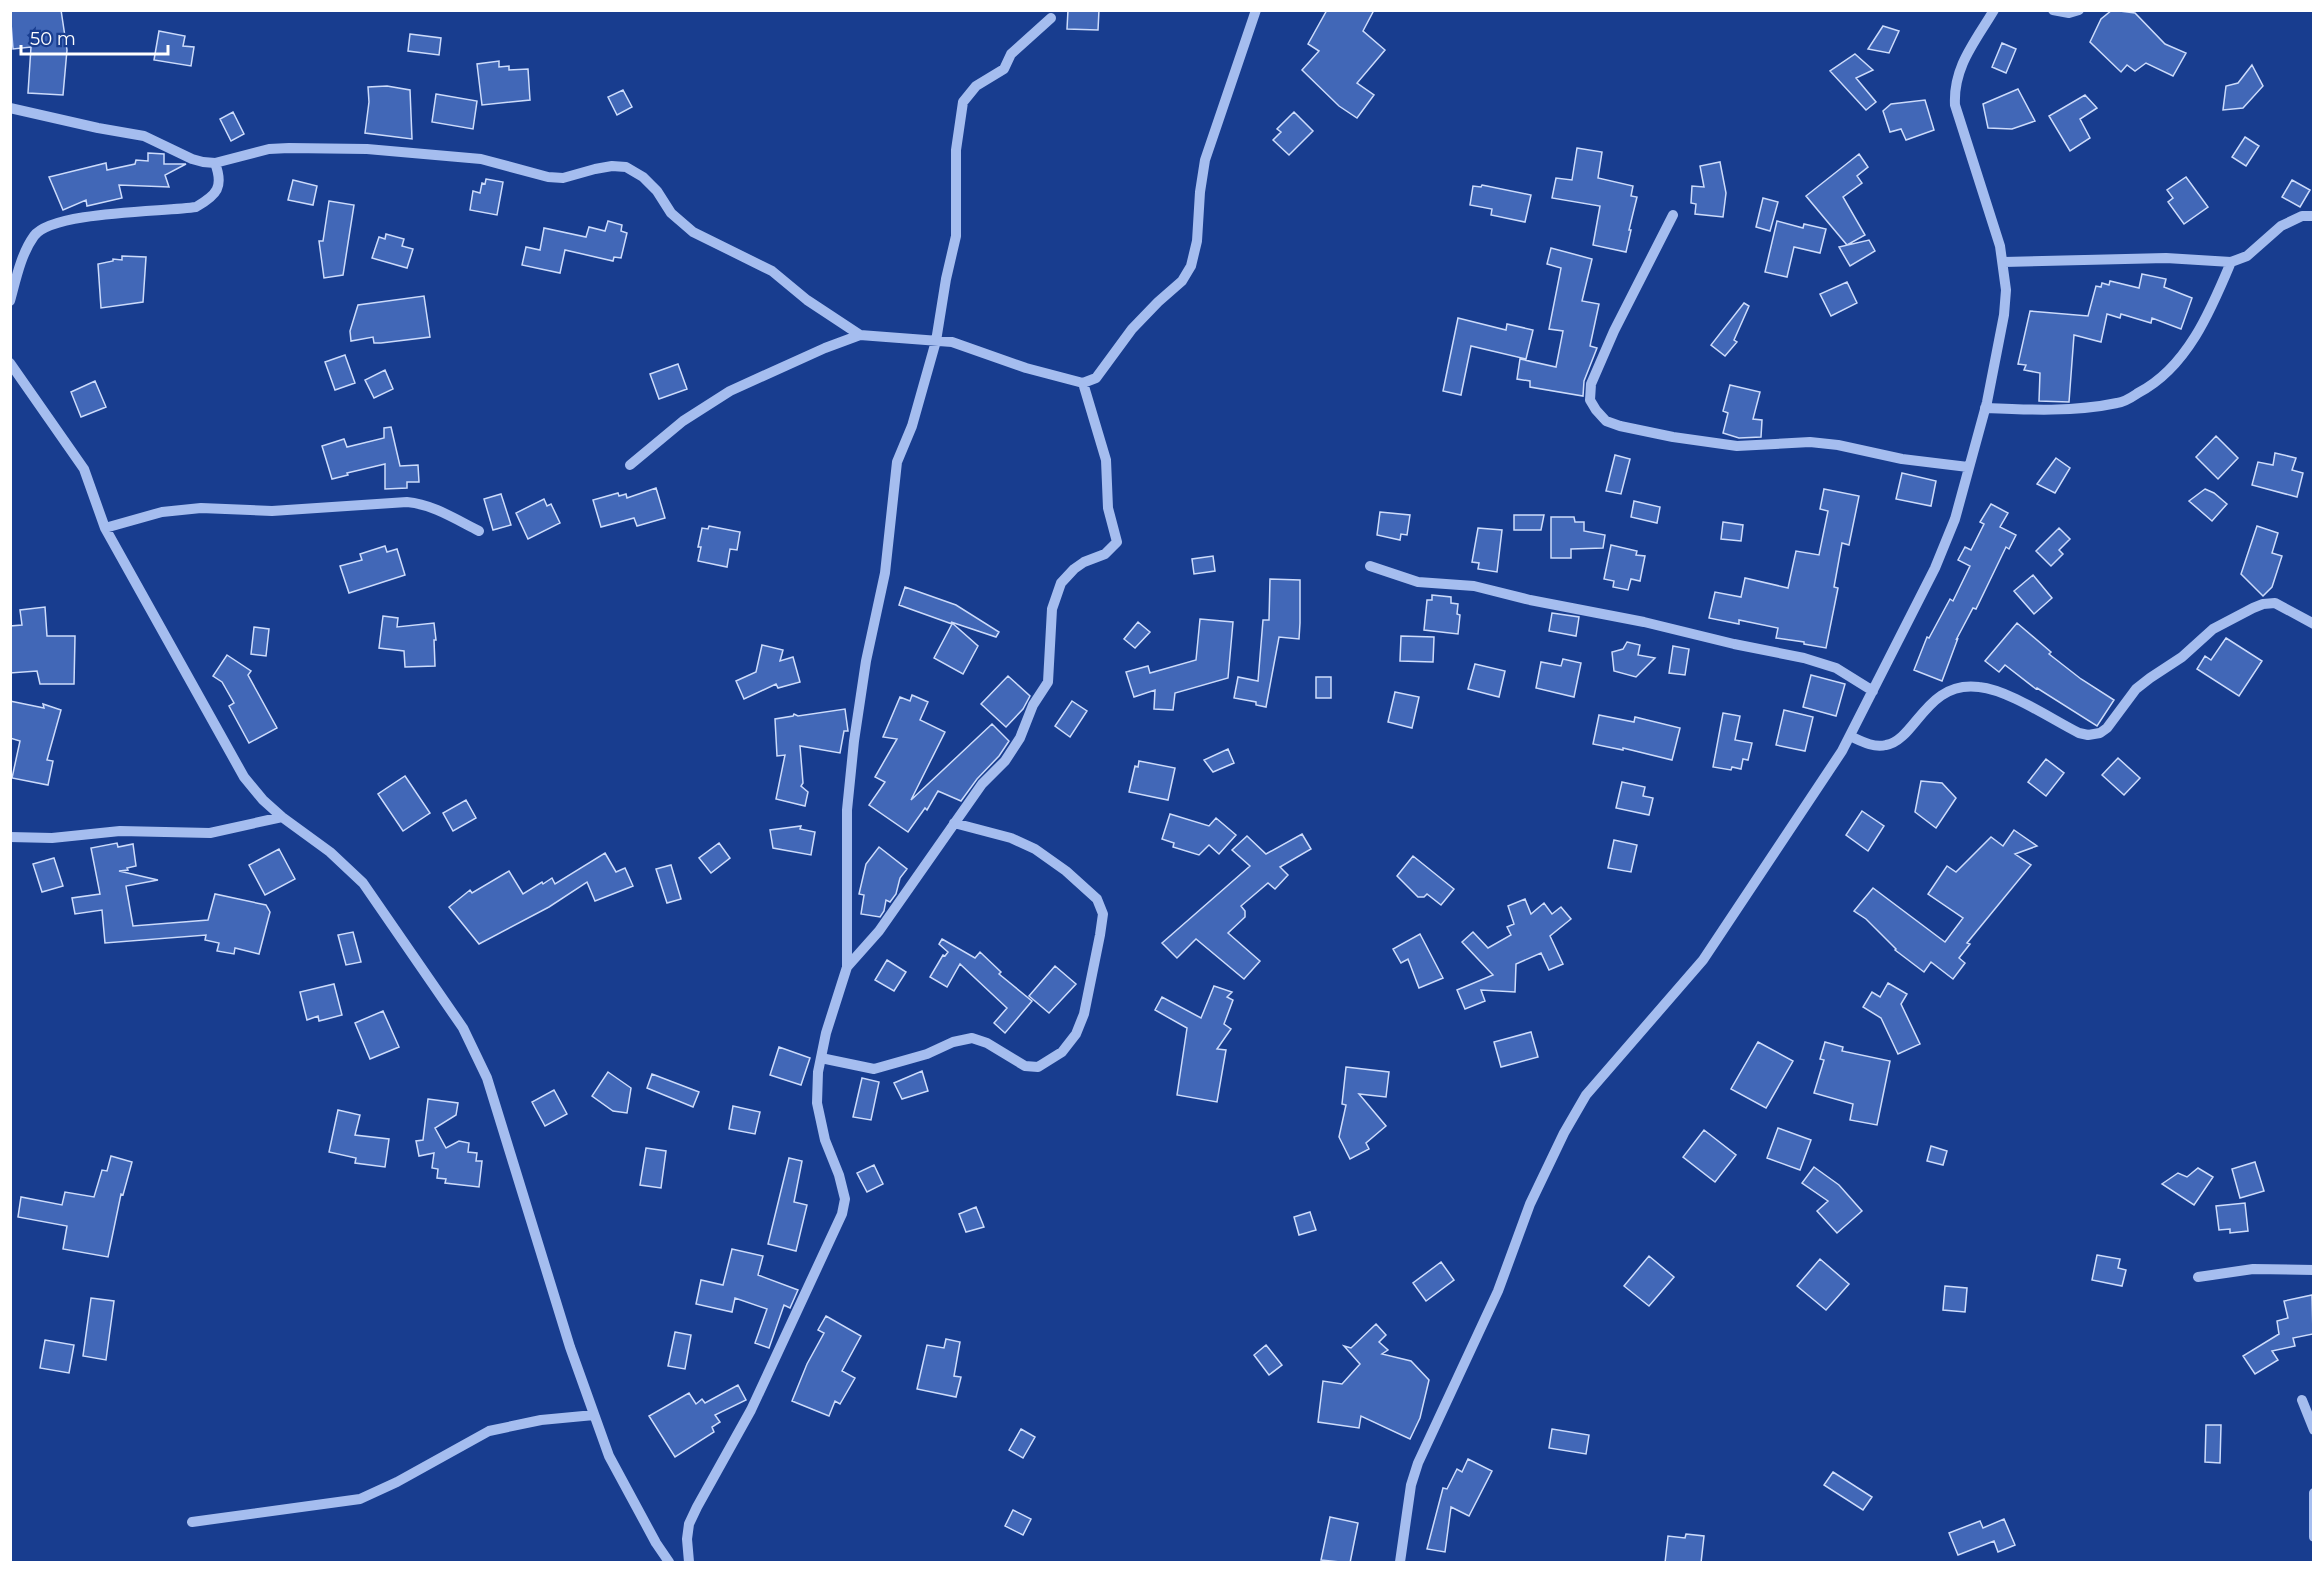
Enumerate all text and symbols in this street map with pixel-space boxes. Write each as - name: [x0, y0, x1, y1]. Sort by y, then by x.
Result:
- scale bar: [21, 18, 168, 56]
- text: 50 m: [30, 28, 76, 50]

